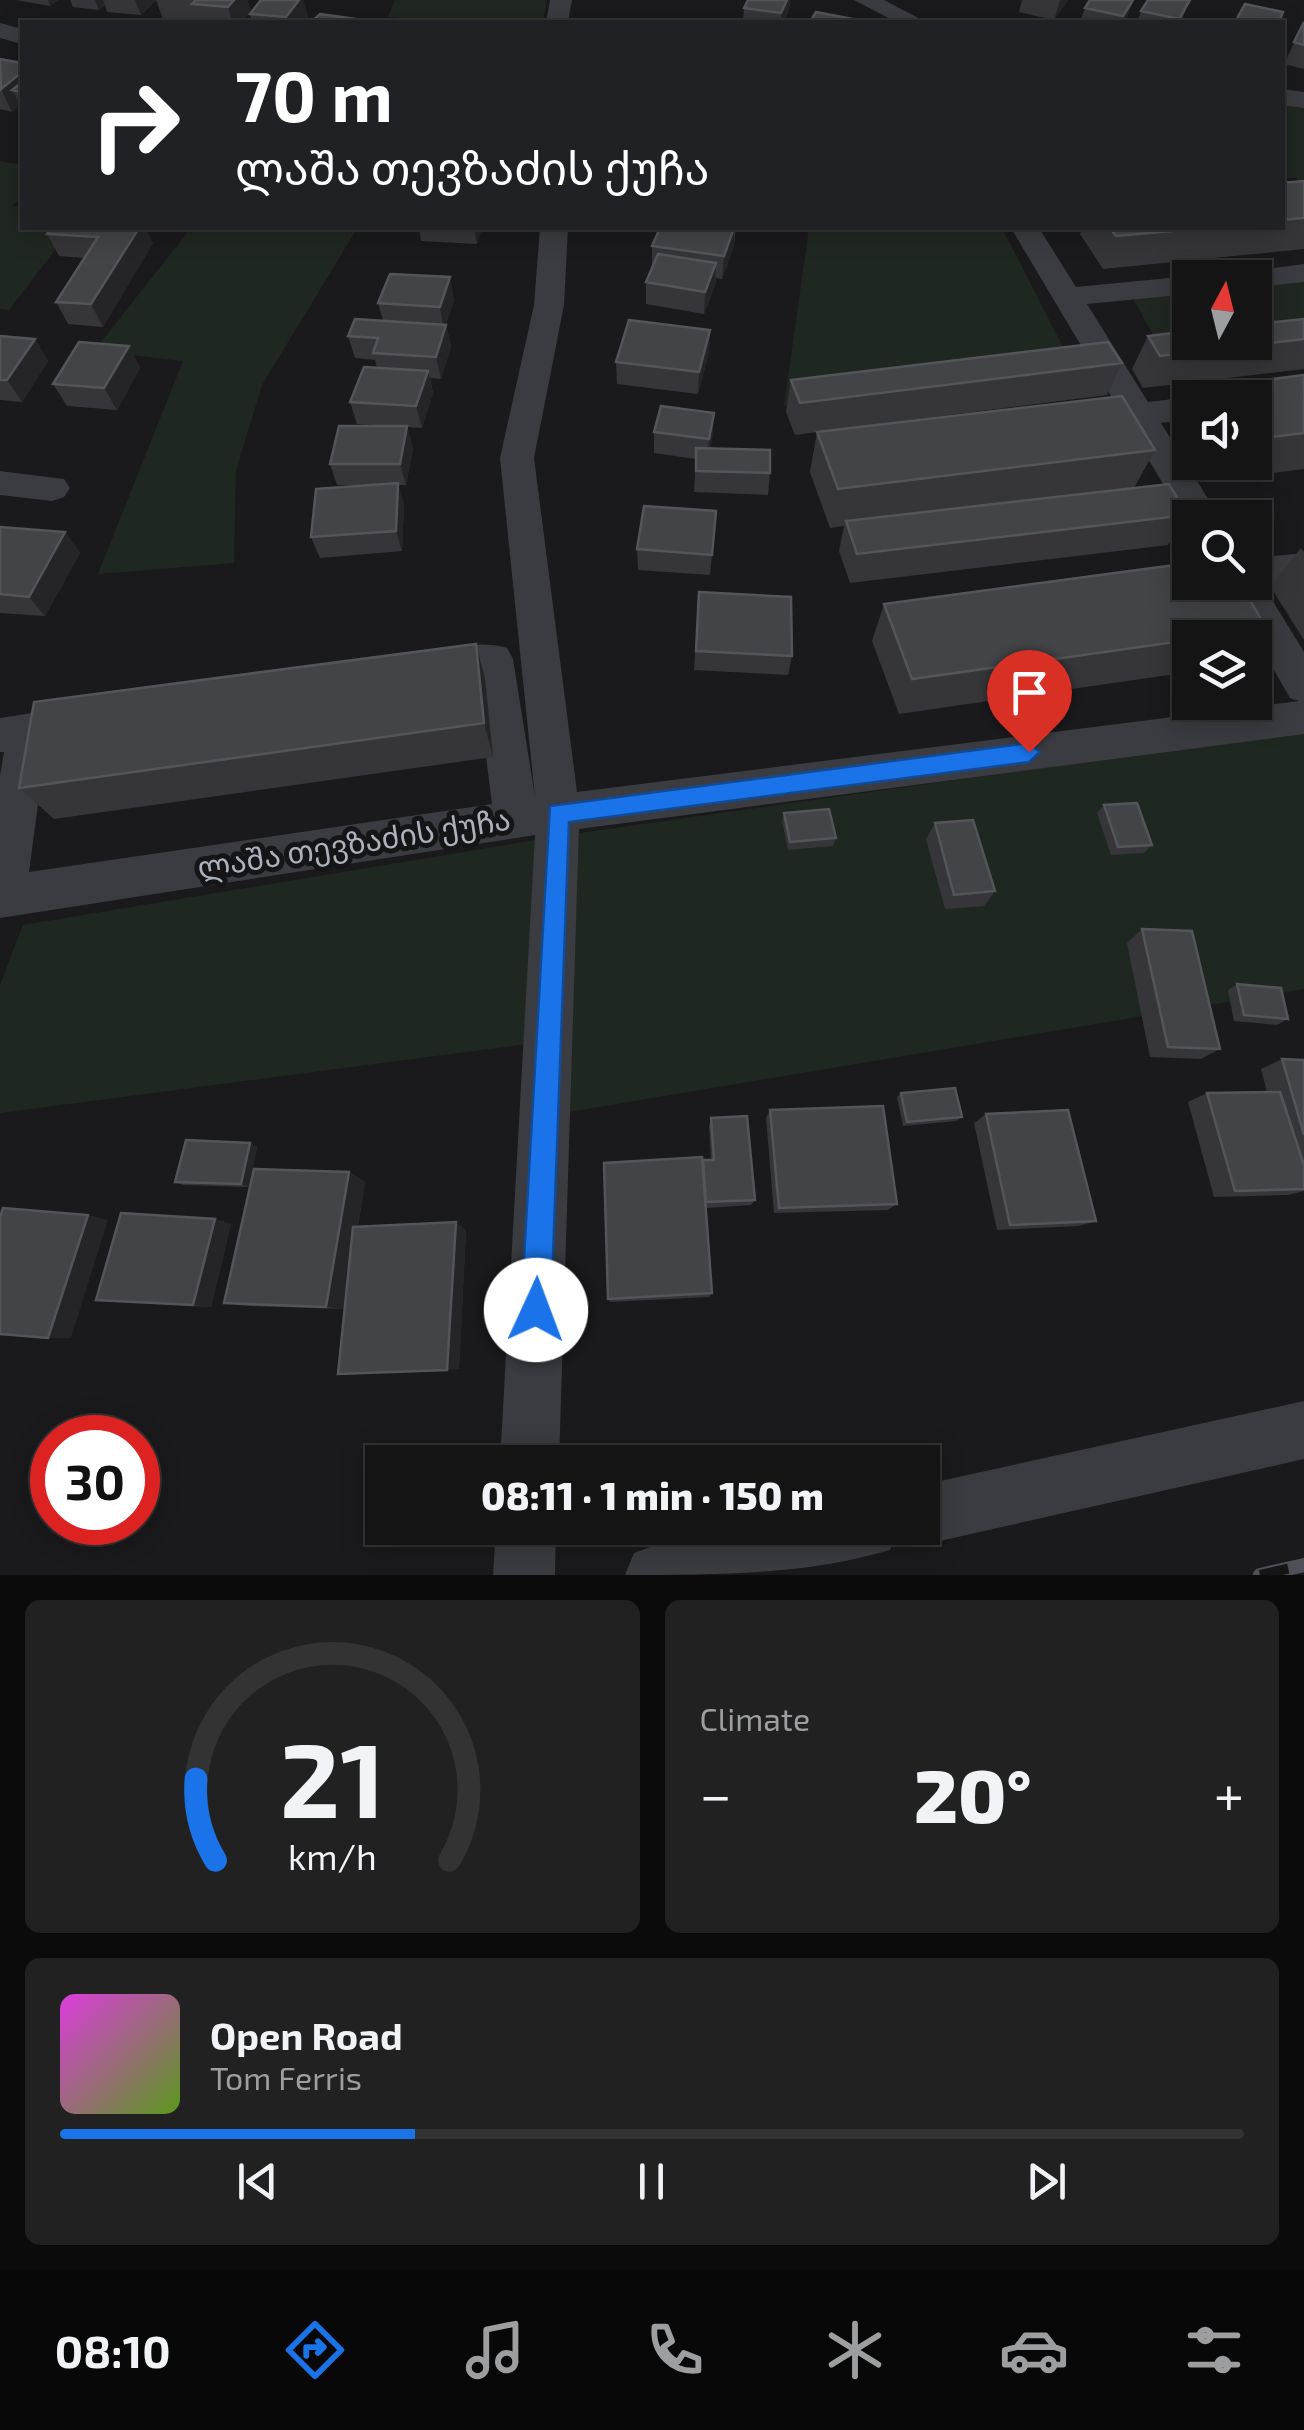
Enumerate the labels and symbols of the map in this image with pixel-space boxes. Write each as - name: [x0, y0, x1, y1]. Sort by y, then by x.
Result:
- north arrow: [1172, 260, 1272, 360]
- pin: [987, 650, 1072, 753]
- street label: ლაშა თევზაძის ქუჩა: [195, 799, 513, 887]
- position arrow: [484, 1258, 588, 1362]
- speed limit sign: 30: [30, 1415, 160, 1545]

